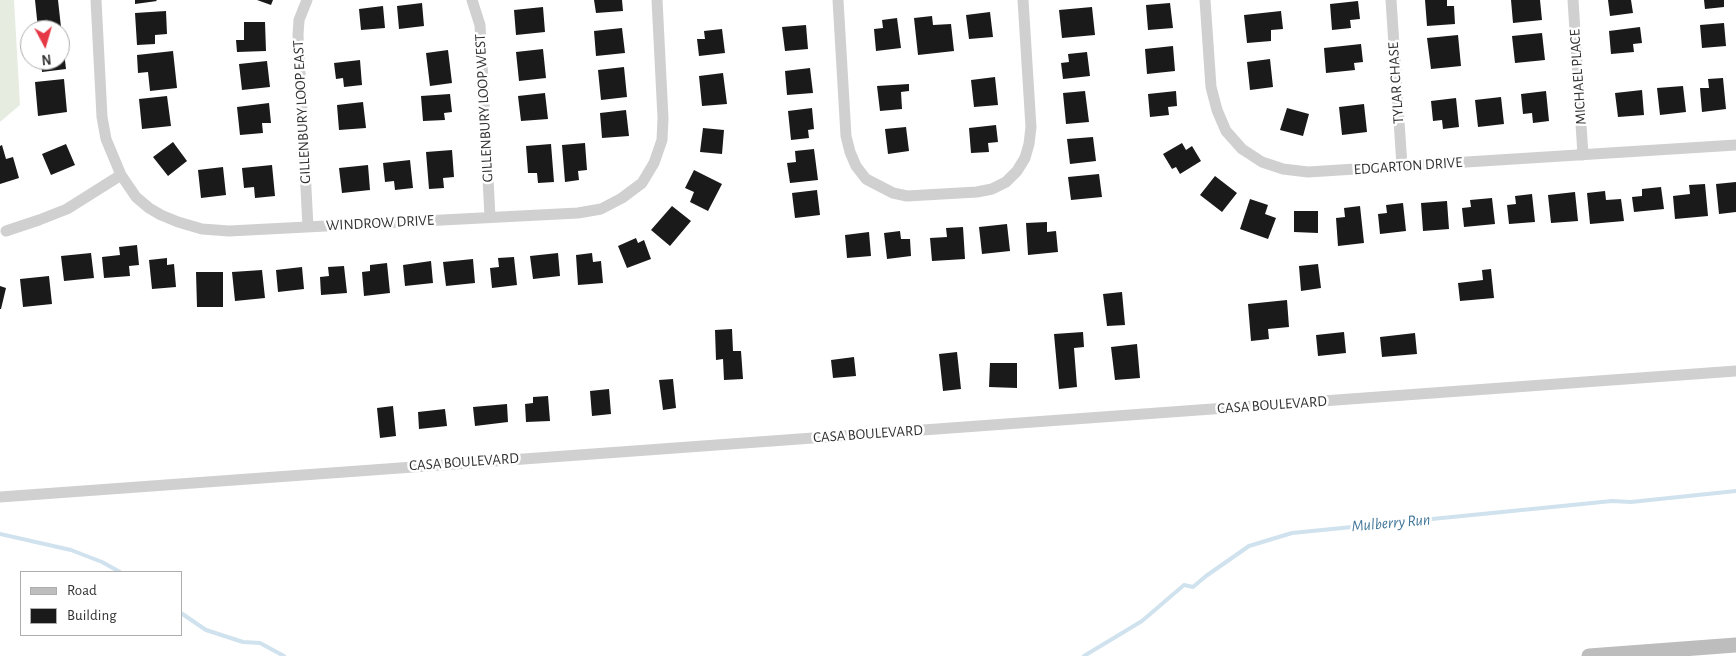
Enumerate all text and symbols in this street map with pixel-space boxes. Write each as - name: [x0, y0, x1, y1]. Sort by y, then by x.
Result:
- north arrow: [20, 20, 70, 70]
- street label: MICHAEL PLACE: [1566, 29, 1590, 125]
- street label: GILLENBURY LOOP WEST: [471, 33, 497, 183]
- street label: GILLENBURY LOOP EAST: [289, 40, 315, 184]
- street label: TYLAR CHASE: [1384, 41, 1408, 125]
- text: N: [41, 51, 52, 66]
- street label: EDGARTON DRIVE: [1353, 153, 1463, 179]
- street label: WINDROW DRIVE: [326, 211, 434, 235]
- street label: CASA BOULEVARD: [1217, 392, 1327, 418]
- street label: CASA BOULEVARD: [813, 421, 923, 447]
- street label: CASA BOULEVARD: [409, 449, 519, 475]
- water label: Mulberry Run: [1351, 510, 1431, 536]
- legend: [20, 571, 182, 636]
- text: Road: [67, 583, 97, 598]
- text: Building: [67, 608, 117, 623]

